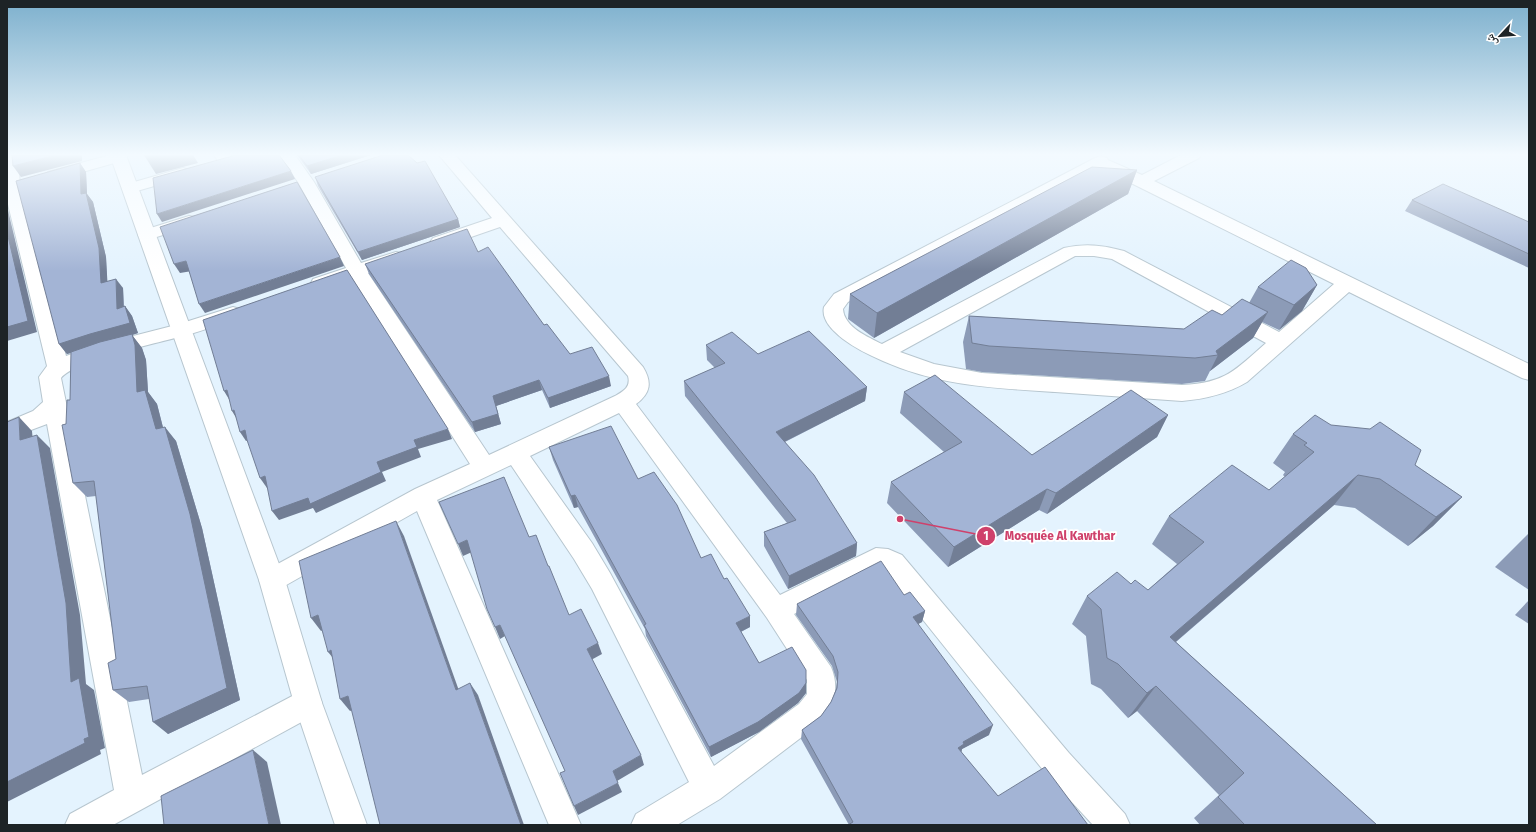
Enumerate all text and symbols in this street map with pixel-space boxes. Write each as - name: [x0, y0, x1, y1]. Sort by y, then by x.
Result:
- north arrow: [1480, 16, 1520, 56]
- text: ش: [1483, 31, 1501, 48]
- callout: Mosquée Al Kawthar: [976, 523, 1123, 548]
- text: Mosquée Al Kawthar: [1005, 528, 1115, 543]
- text: 1: [983, 529, 989, 543]

